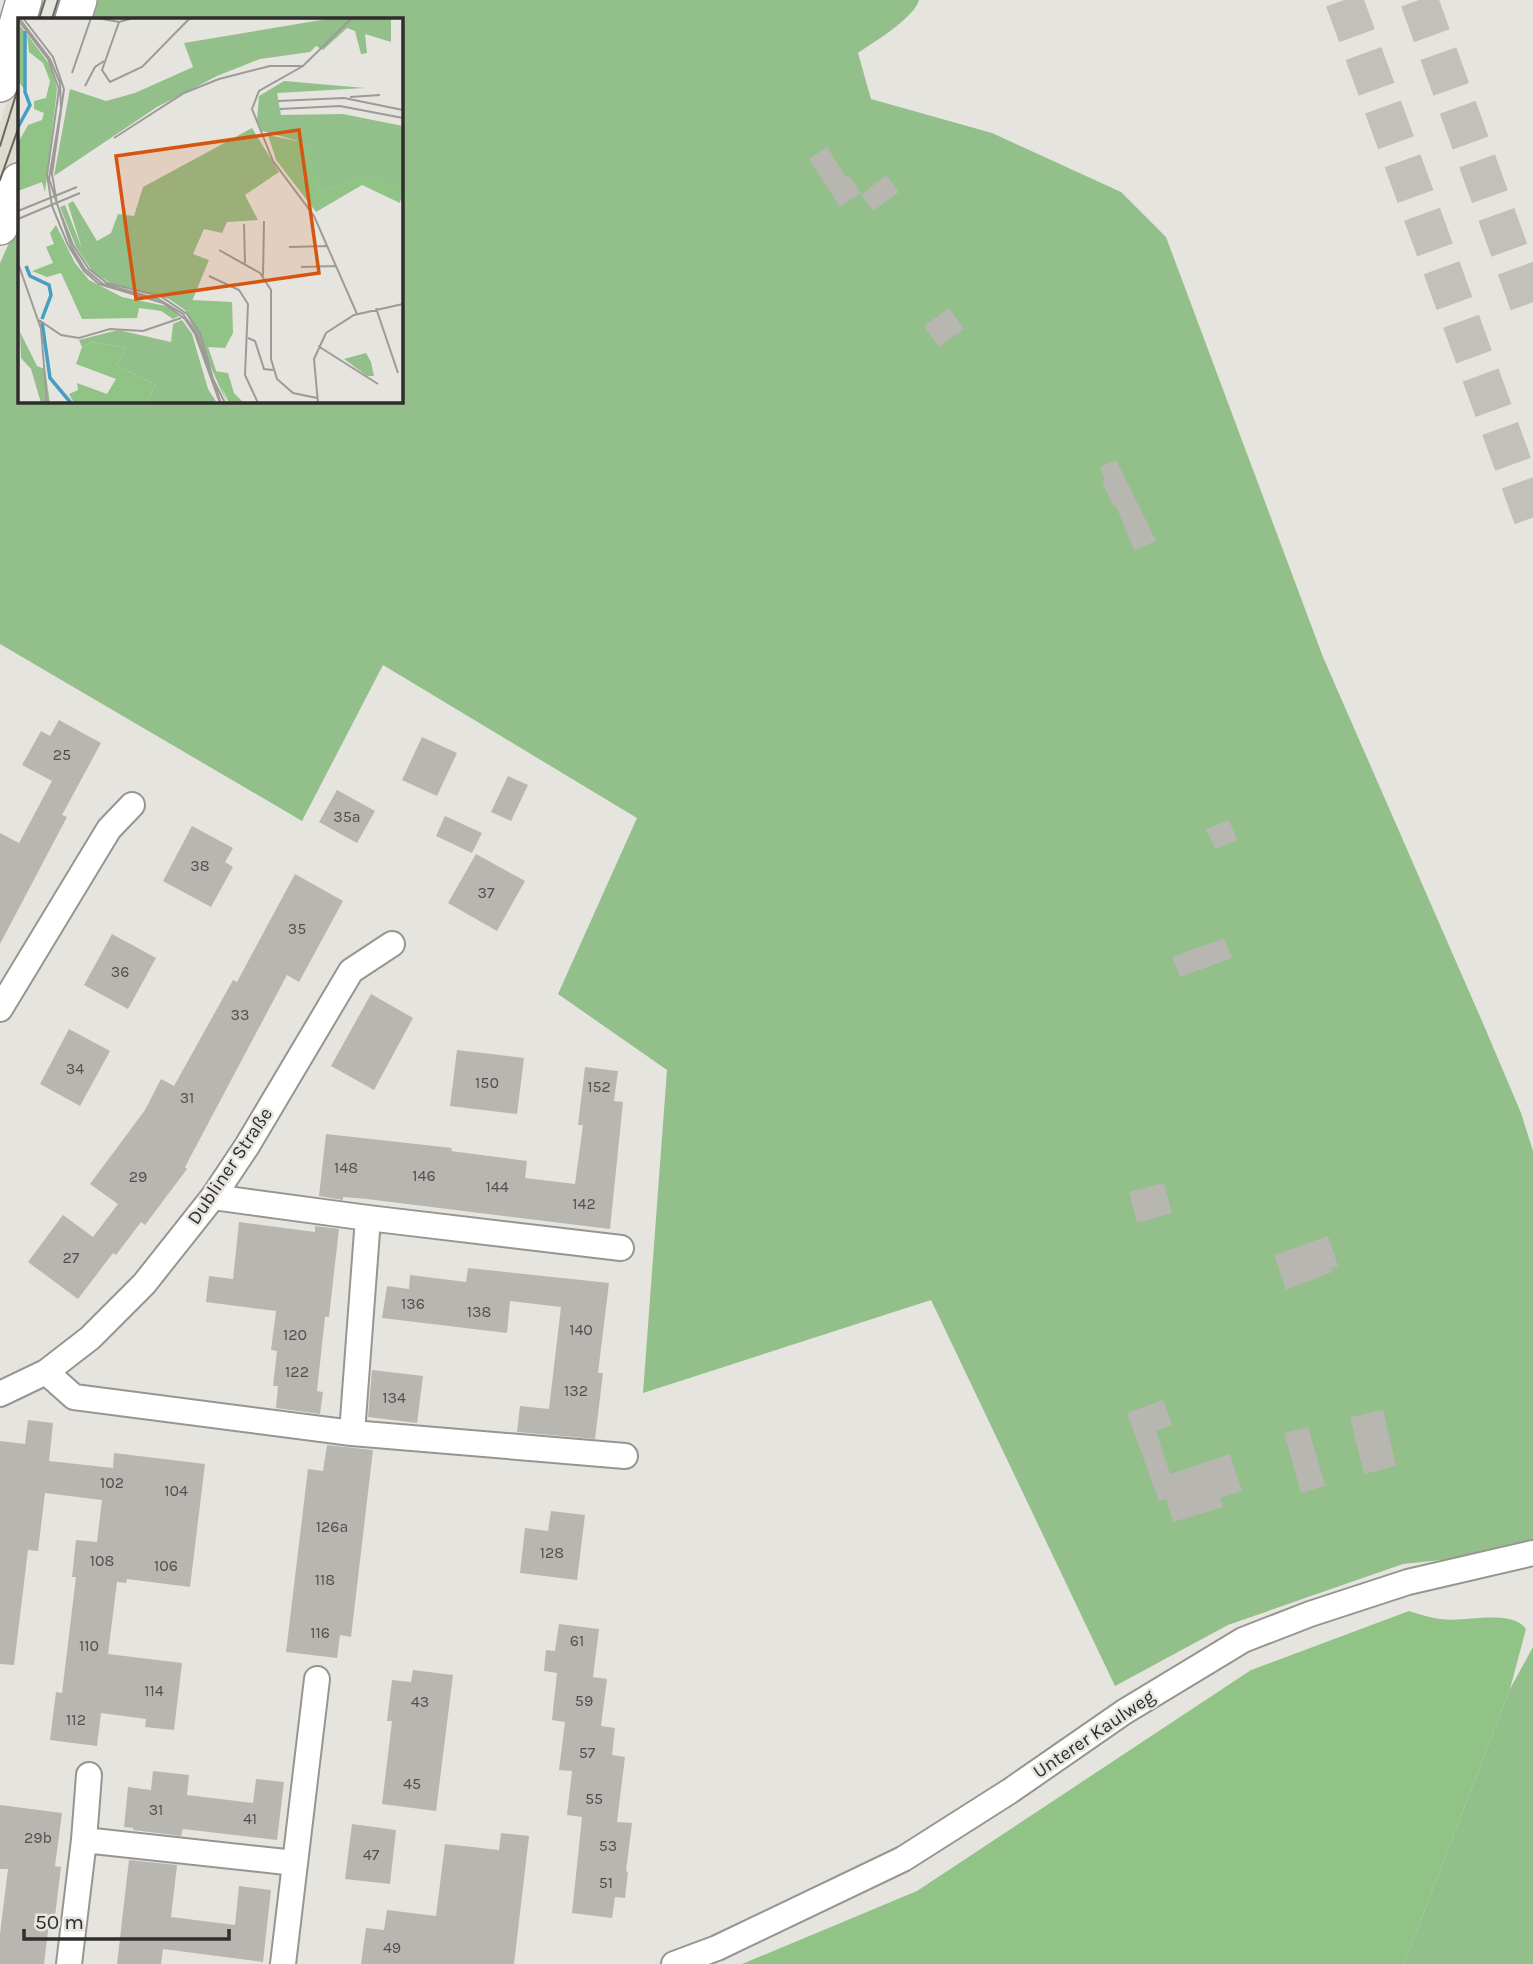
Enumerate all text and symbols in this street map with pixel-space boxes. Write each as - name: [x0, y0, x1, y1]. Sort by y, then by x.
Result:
- inset map: [18, 18, 402, 402]
- house number: 25: [53, 745, 71, 764]
- house number: 35a: [333, 807, 361, 826]
- house number: 38: [190, 856, 210, 875]
- house number: 37: [478, 883, 495, 902]
- house number: 35: [288, 919, 306, 938]
- house number: 36: [111, 962, 129, 981]
- house number: 33: [231, 1005, 249, 1024]
- house number: 34: [66, 1059, 84, 1078]
- house number: 150: [475, 1073, 499, 1092]
- house number: 152: [587, 1077, 611, 1096]
- house number: 31: [180, 1088, 194, 1107]
- street label: Dubliner Straße: [183, 1103, 277, 1229]
- house number: 148: [334, 1158, 358, 1177]
- house number: 146: [412, 1166, 436, 1185]
- house number: 29: [129, 1167, 147, 1186]
- house number: 144: [485, 1177, 509, 1196]
- house number: 142: [572, 1194, 596, 1213]
- house number: 27: [63, 1248, 80, 1267]
- house number: 136: [401, 1294, 425, 1313]
- house number: 138: [467, 1302, 491, 1321]
- house number: 140: [569, 1320, 593, 1339]
- house number: 120: [283, 1325, 307, 1344]
- house number: 122: [285, 1362, 309, 1381]
- house number: 132: [564, 1381, 588, 1400]
- house number: 134: [382, 1388, 406, 1407]
- house number: 102: [100, 1473, 124, 1492]
- house number: 104: [164, 1481, 188, 1500]
- house number: 126a: [316, 1517, 348, 1536]
- house number: 128: [540, 1543, 564, 1562]
- house number: 108: [90, 1551, 114, 1570]
- house number: 106: [154, 1556, 178, 1575]
- house number: 118: [315, 1570, 335, 1589]
- house number: 116: [310, 1623, 330, 1642]
- house number: 61: [570, 1631, 584, 1650]
- house number: 110: [79, 1636, 99, 1655]
- house number: 114: [144, 1681, 164, 1700]
- street label: Unterer Kaulweg: [1029, 1685, 1159, 1783]
- house number: 59: [575, 1691, 593, 1710]
- house number: 43: [411, 1692, 429, 1711]
- house number: 112: [66, 1710, 86, 1729]
- house number: 57: [579, 1743, 596, 1762]
- house number: 45: [403, 1774, 421, 1793]
- house number: 55: [585, 1789, 603, 1808]
- house number: 31: [149, 1800, 163, 1819]
- house number: 41: [243, 1809, 257, 1828]
- house number: 29b: [24, 1828, 52, 1847]
- house number: 53: [599, 1836, 617, 1855]
- house number: 47: [363, 1845, 380, 1864]
- house number: 51: [599, 1873, 613, 1892]
- scale bar: [24, 1898, 229, 1942]
- text: 50 m: [35, 1910, 84, 1934]
- house number: 49: [383, 1938, 401, 1957]

